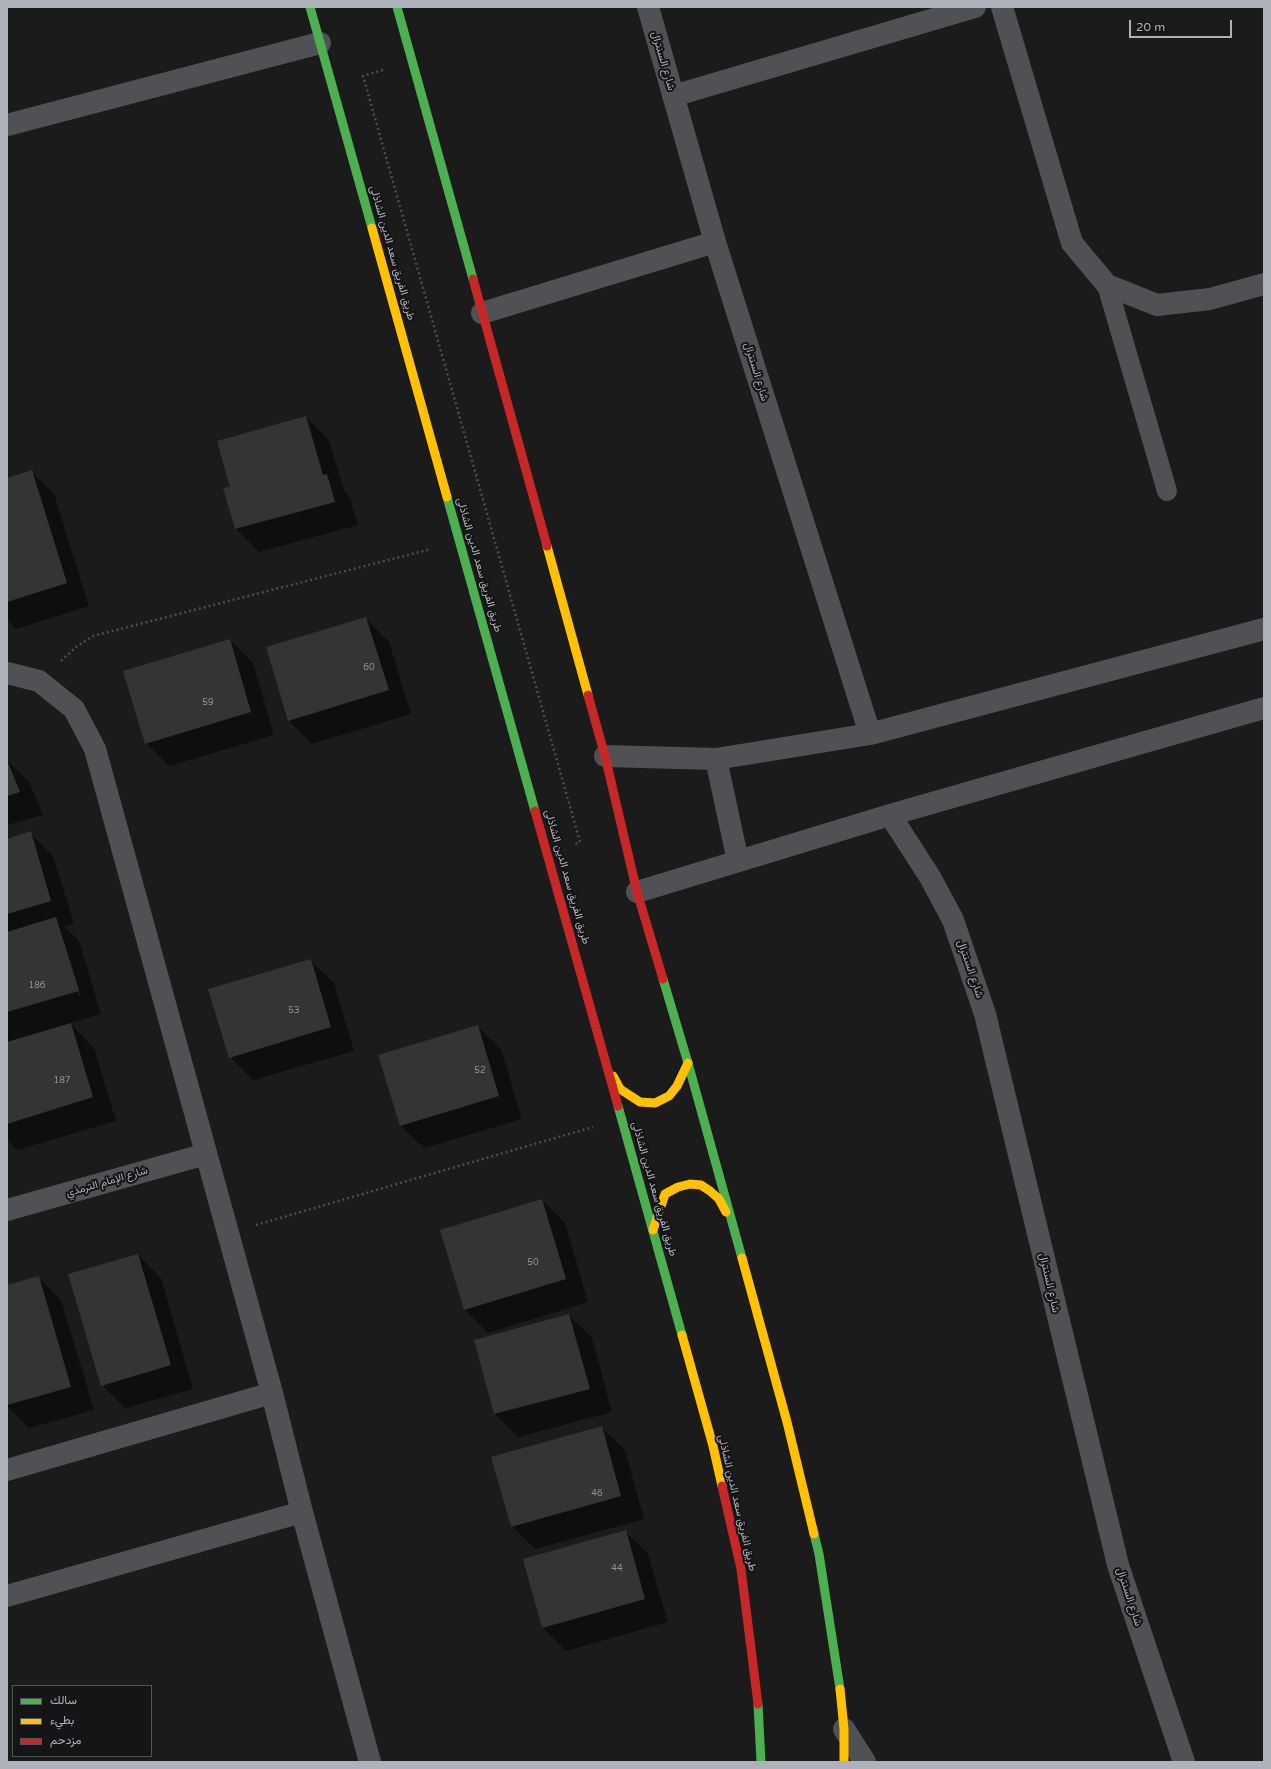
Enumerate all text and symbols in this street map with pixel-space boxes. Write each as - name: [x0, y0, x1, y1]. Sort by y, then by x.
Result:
- scale bar: [1131, 12, 1234, 38]
- text: 20 m: [1136, 20, 1165, 34]
- street label: شارع السنترال: [648, 30, 678, 92]
- street label: طريق الفريق سعد الدين الشاذلى: [366, 184, 418, 322]
- street label: شارع السنترال: [741, 341, 771, 403]
- street label: طريق الفريق سعد الدين الشاذلى: [453, 496, 505, 634]
- house number: 60: [363, 663, 375, 673]
- house number: 59: [202, 698, 214, 708]
- street label: طريق الفريق سعد الدين الشاذلى: [541, 808, 593, 946]
- street label: شارع السنترال: [954, 938, 986, 1000]
- house number: 186: [29, 981, 45, 991]
- house number: 53: [288, 1006, 300, 1016]
- house number: 52: [474, 1066, 486, 1076]
- house number: 187: [54, 1076, 70, 1086]
- street label: طريق الفريق سعد الدين الشاذلى: [628, 1120, 680, 1258]
- street label: شارع الإمام الترمذي: [65, 1164, 149, 1200]
- street label: شارع السنترال: [1036, 1252, 1062, 1314]
- house number: 50: [527, 1258, 539, 1268]
- street label: طريق الفريق سعد الدين الشاذلى: [715, 1433, 759, 1573]
- house number: 46: [591, 1489, 603, 1499]
- house number: 44: [611, 1564, 623, 1574]
- street label: شارع السنترال: [1113, 1566, 1145, 1628]
- legend: [12, 1685, 152, 1757]
- text: سالك: [50, 1693, 77, 1707]
- text: بطيء: [50, 1713, 74, 1727]
- text: مزدحم: [50, 1733, 81, 1747]

